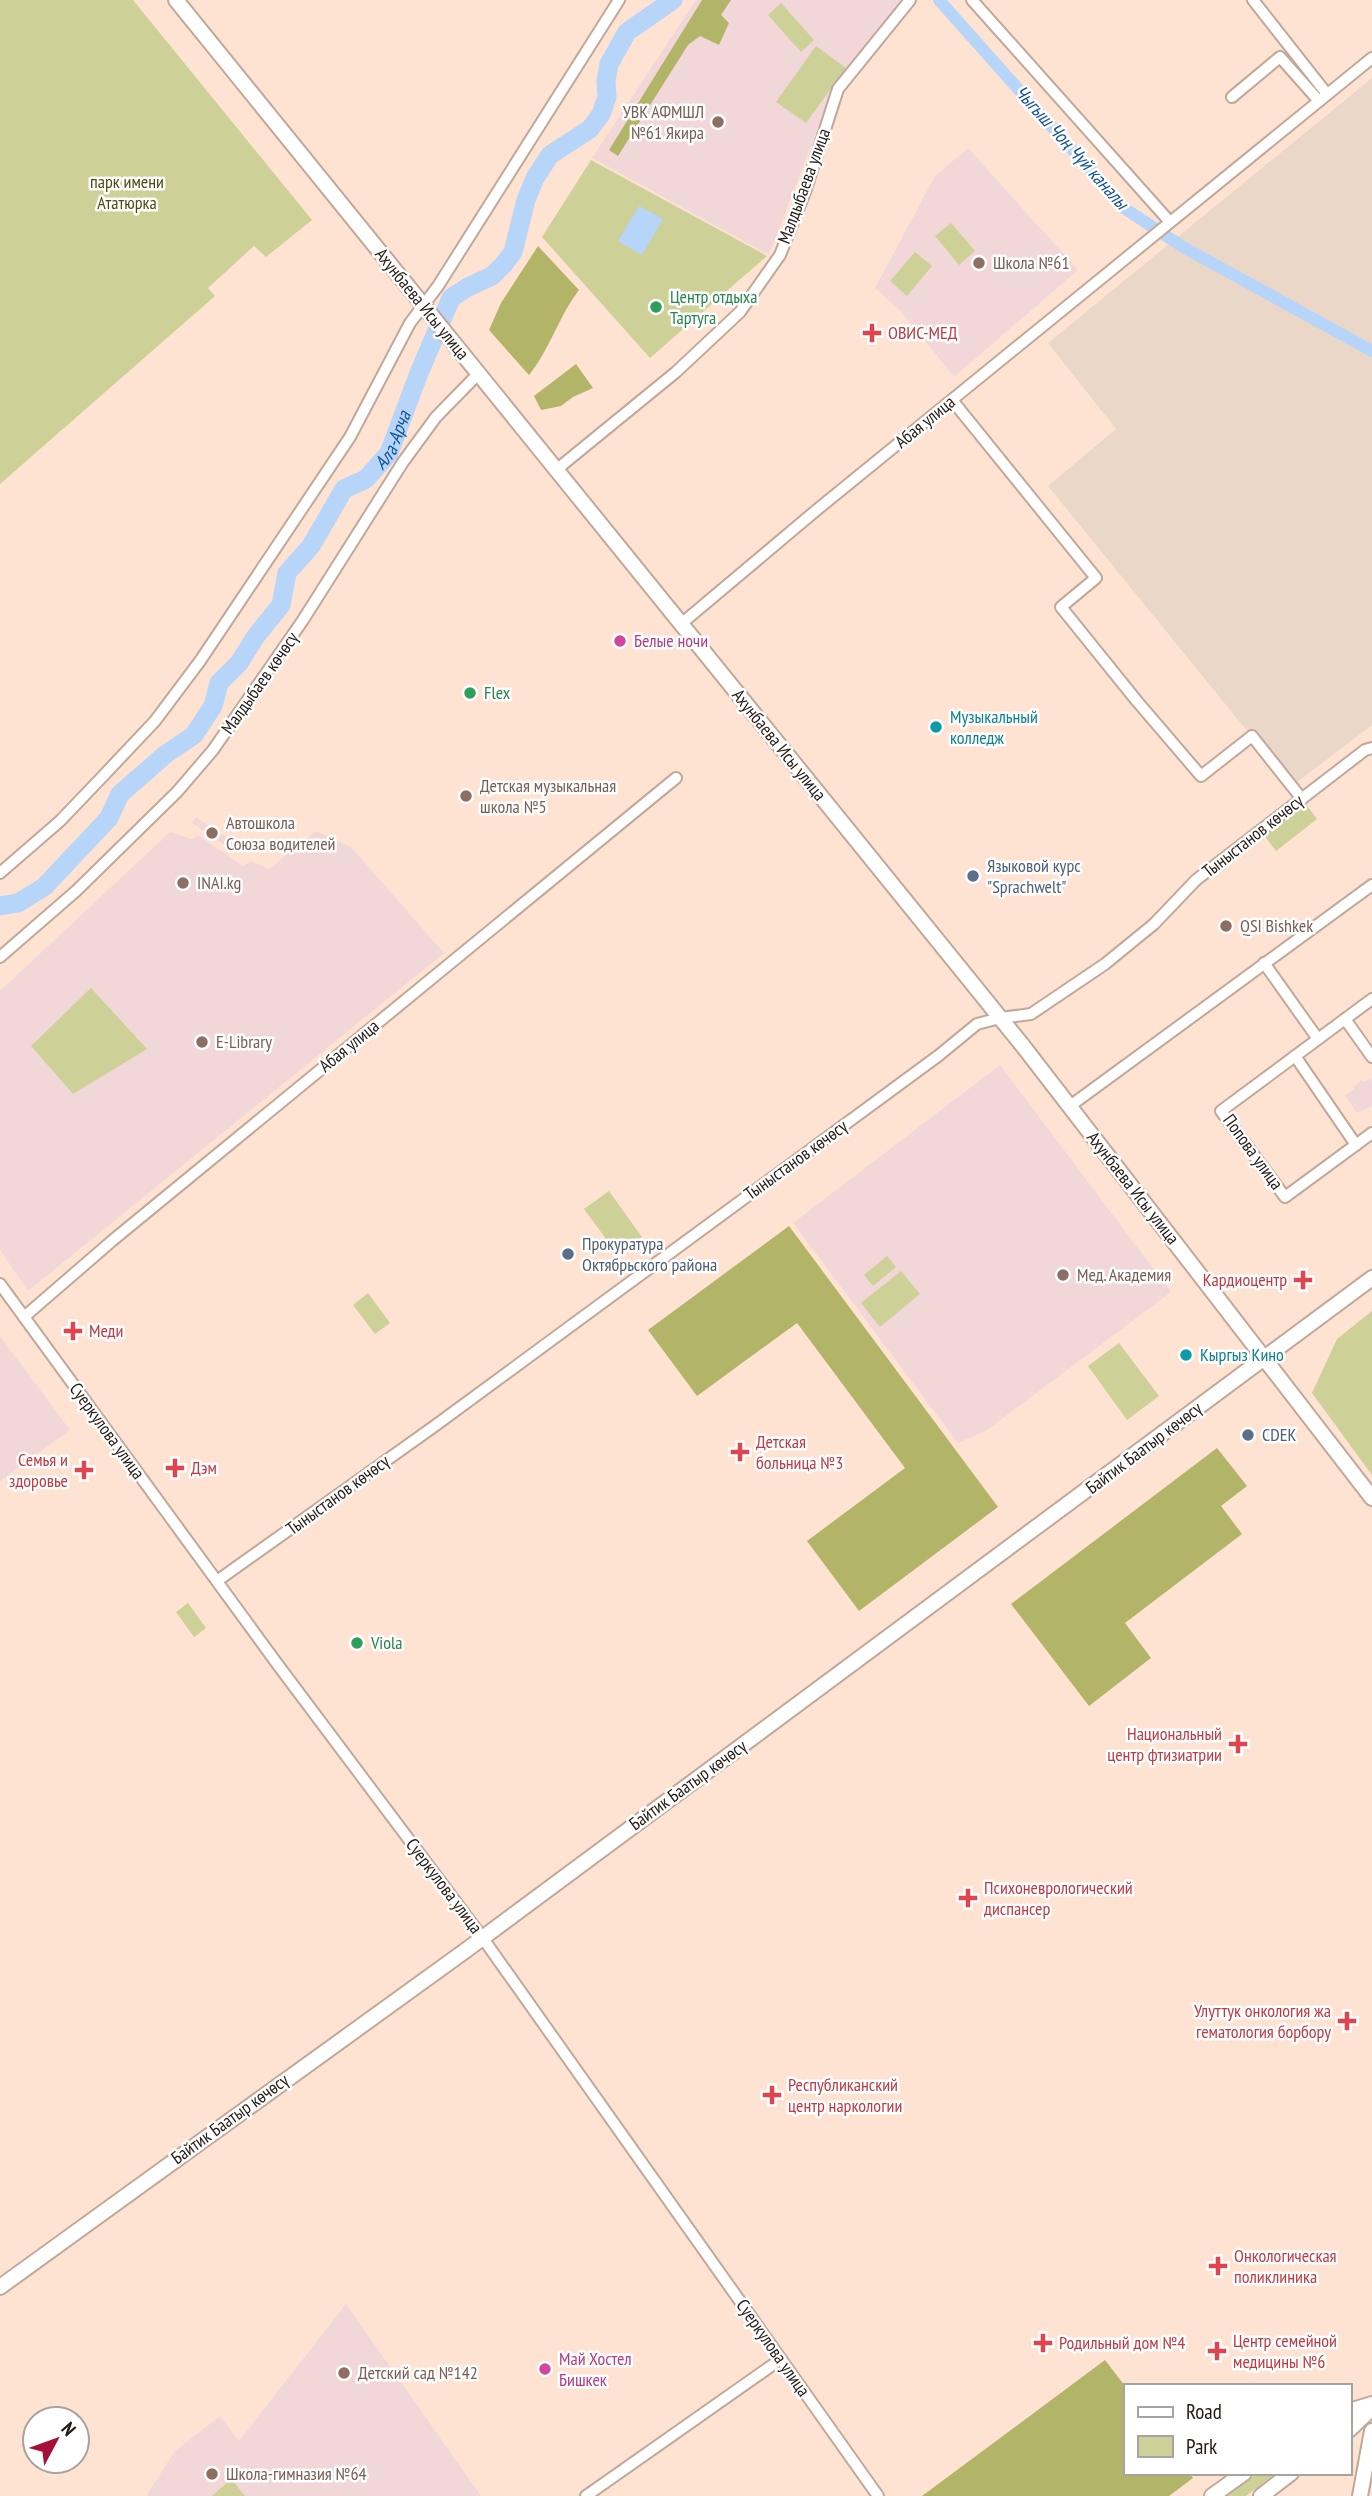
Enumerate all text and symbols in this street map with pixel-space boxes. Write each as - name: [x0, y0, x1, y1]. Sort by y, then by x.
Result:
- water label: Чыгыш Чоң Чүй каналы: [1010, 80, 1135, 215]
- place label: УВК АФМШЛ №61 Якира: [623, 100, 704, 144]
- marker: УВК АФМШЛ №61 Якира: [710, 114, 726, 130]
- street label: Малдыбаева улица: [772, 125, 835, 247]
- park label: парк имени Ататюрка: [90, 170, 164, 214]
- street label: Ахунбаева Исы улица: [370, 243, 475, 364]
- place label: Школа №61: [993, 251, 1070, 274]
- marker: Школа №61: [971, 255, 987, 271]
- place label: Центр отдыха Тартуга: [670, 285, 757, 329]
- marker: Центр отдыха Тартуга: [648, 299, 664, 315]
- place label: ОВИС-МЕД: [888, 321, 958, 344]
- marker: ОВИС-МЕД: [862, 323, 882, 343]
- street label: Абая улица: [890, 390, 960, 453]
- water label: Ала-Арча: [368, 406, 416, 474]
- street label: Малдыбаев көчөсү: [216, 627, 303, 738]
- place label: Белые ночи: [634, 629, 708, 652]
- marker: Белые ночи: [612, 633, 628, 649]
- place label: Flex: [484, 681, 511, 704]
- street label: Ахунбаева Исы улица: [727, 684, 832, 805]
- marker: Flex: [462, 685, 478, 701]
- place label: Музыкальный колледж: [950, 705, 1038, 749]
- marker: Музыкальный колледж: [928, 719, 944, 735]
- place label: Детская музыкальная школа №5: [480, 774, 616, 818]
- marker: Детская музыкальная школа №5: [458, 788, 474, 804]
- street label: Тыныстанов көчөсү: [1197, 789, 1308, 882]
- place label: Автошкола Союза водителей: [226, 811, 336, 855]
- marker: Автошкола Союза водителей: [204, 825, 220, 841]
- place label: Языковой курс "Sprachwelt": [987, 854, 1081, 898]
- marker: Языковой курс "Sprachwelt": [965, 868, 981, 884]
- place label: INAI.kg: [197, 871, 241, 894]
- marker: INAI.kg: [175, 875, 191, 891]
- place label: QSI Bishkek: [1240, 914, 1313, 937]
- marker: QSI Bishkek: [1218, 918, 1234, 934]
- street label: Абая улица: [314, 1014, 384, 1077]
- place label: E-Library: [216, 1030, 272, 1053]
- marker: E-Library: [194, 1034, 210, 1050]
- street label: Попова улица: [1218, 1109, 1289, 1194]
- street label: Тыныстанов көчөсү: [740, 1114, 852, 1205]
- street label: Ахунбаева Исы улица: [1082, 1127, 1185, 1249]
- place label: Прокуратура Октябрьского района: [582, 1232, 717, 1276]
- marker: Прокуратура Октябрьского района: [560, 1246, 576, 1262]
- place label: Мед. Академия: [1077, 1263, 1171, 1286]
- marker: Мед. Академия: [1055, 1267, 1071, 1283]
- place label: Кардиоцентр: [1203, 1268, 1287, 1291]
- marker: Кардиоцентр: [1293, 1270, 1313, 1290]
- place label: Меди: [89, 1319, 123, 1342]
- marker: Меди: [63, 1321, 83, 1341]
- place label: Кыргыз Кино: [1200, 1343, 1284, 1366]
- marker: Кыргыз Кино: [1178, 1347, 1194, 1363]
- street label: Суеркулова улица: [65, 1378, 150, 1483]
- street label: Байтик Баатыр көчөсү: [1081, 1396, 1206, 1499]
- place label: CDEK: [1262, 1423, 1296, 1446]
- marker: CDEK: [1240, 1427, 1256, 1443]
- place label: Детская больница №3: [756, 1430, 843, 1474]
- marker: Детская больница №3: [730, 1442, 750, 1462]
- place label: Семья и здоровье: [9, 1448, 68, 1492]
- street label: Тыныстанов көчөсү: [282, 1449, 394, 1540]
- place label: Дэм: [191, 1456, 217, 1479]
- marker: Дэм: [165, 1458, 185, 1478]
- marker: Семья и здоровье: [74, 1460, 94, 1480]
- place label: Viola: [370, 1631, 402, 1654]
- marker: Viola: [349, 1635, 365, 1651]
- place label: Национальный центр фтизиатрии: [1107, 1722, 1222, 1766]
- street label: Байтик Баатыр көчөсү: [624, 1734, 751, 1835]
- marker: Национальный центр фтизиатрии: [1228, 1734, 1248, 1754]
- street label: Суеркулова улица: [401, 1833, 488, 1938]
- place label: Психоневрологический диспансер: [984, 1876, 1133, 1920]
- marker: Психоневрологический диспансер: [958, 1888, 978, 1908]
- place label: Улуттук онкология жа гематология борбору: [1194, 1999, 1331, 2043]
- marker: Улуттук онкология жа гематология борбору: [1337, 2011, 1357, 2031]
- street label: Байтик Баатыр көчөсү: [166, 2068, 293, 2169]
- place label: Республиканский центр наркологии: [788, 2073, 902, 2117]
- marker: Республиканский центр наркологии: [762, 2085, 782, 2105]
- place label: Онкологическая поликлиника: [1234, 2244, 1337, 2288]
- marker: Онкологическая поликлиника: [1208, 2256, 1228, 2276]
- street label: Суеркулова улица: [731, 2295, 815, 2401]
- place label: Центр семейной медицины №6: [1233, 2329, 1337, 2373]
- place label: Родильный дом №4: [1059, 2331, 1185, 2354]
- marker: Родильный дом №4: [1033, 2333, 1053, 2353]
- marker: Центр семейной медицины №6: [1207, 2341, 1227, 2361]
- place label: Май Хостел Бишкек: [559, 2347, 632, 2391]
- place label: Детский сад №142: [358, 2361, 478, 2384]
- marker: Май Хостел Бишкек: [537, 2361, 553, 2377]
- marker: Детский сад №142: [336, 2365, 352, 2381]
- legend: [1124, 2384, 1351, 2475]
- text: Road: [1186, 2398, 1222, 2425]
- north arrow: [21, 2405, 91, 2475]
- text: N: [56, 2417, 81, 2441]
- text: Park: [1186, 2433, 1217, 2460]
- place label: Школа-гимназия №64: [226, 2462, 367, 2485]
- marker: Школа-гимназия №64: [204, 2466, 220, 2482]

